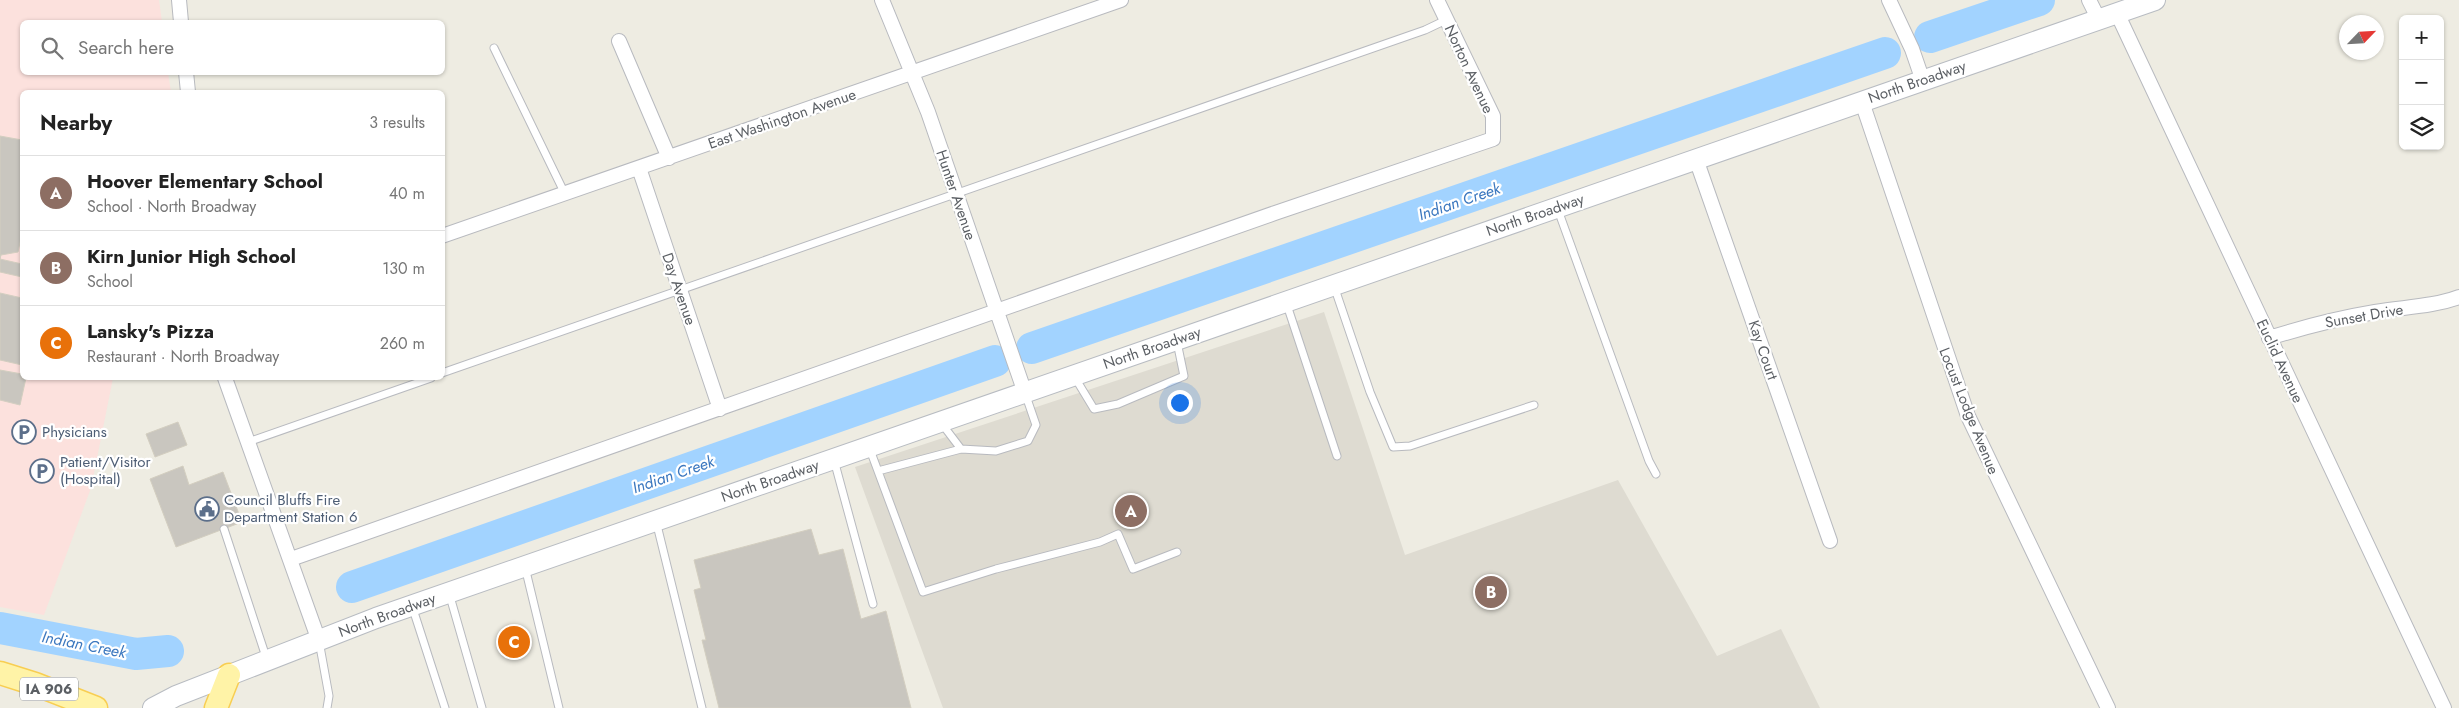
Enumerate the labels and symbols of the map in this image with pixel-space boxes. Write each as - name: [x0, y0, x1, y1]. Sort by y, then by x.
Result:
- north arrow: [2339, 15, 2384, 60]
- street label: Norton Avenue: [1439, 21, 1499, 117]
- street label: North Broadway: [1865, 55, 1969, 109]
- street label: East Washington Avenue: [705, 83, 859, 155]
- street label: Hunter Avenue: [930, 147, 982, 243]
- water label: Indian Creek: [1415, 176, 1504, 226]
- street label: North Broadway: [1483, 188, 1587, 242]
- street label: Day Avenue: [656, 250, 702, 328]
- street label: Sunset Drive: [2323, 298, 2405, 334]
- street label: Euclid Avenue: [2251, 315, 2309, 407]
- street label: Kay Court: [1743, 317, 1784, 383]
- street label: North Broadway: [1100, 321, 1204, 375]
- street label: Locust Lodge Avenue: [1933, 344, 2005, 478]
- your location: [1167, 390, 1193, 416]
- parking icon: Physicians: [11, 419, 37, 445]
- place label: Physicians: [42, 421, 107, 443]
- water label: Indian Creek: [629, 449, 718, 499]
- place label: Patient/Visitor (Hospital): [60, 451, 151, 490]
- street label: North Broadway: [718, 454, 822, 508]
- parking icon: Patient/Visitor (Hospital): [29, 458, 55, 484]
- place label: Council Bluffs Fire Department Station 6: [224, 489, 358, 528]
- pin: A: [1115, 492, 1147, 530]
- public building icon: Council Bluffs Fire Department Station 6: [194, 496, 220, 522]
- pin: B: [1475, 573, 1507, 611]
- street label: North Broadway: [335, 587, 439, 643]
- pin: C: [498, 623, 530, 661]
- water label: Indian Creek: [40, 625, 129, 664]
- road number: IA 906: [20, 678, 78, 701]

